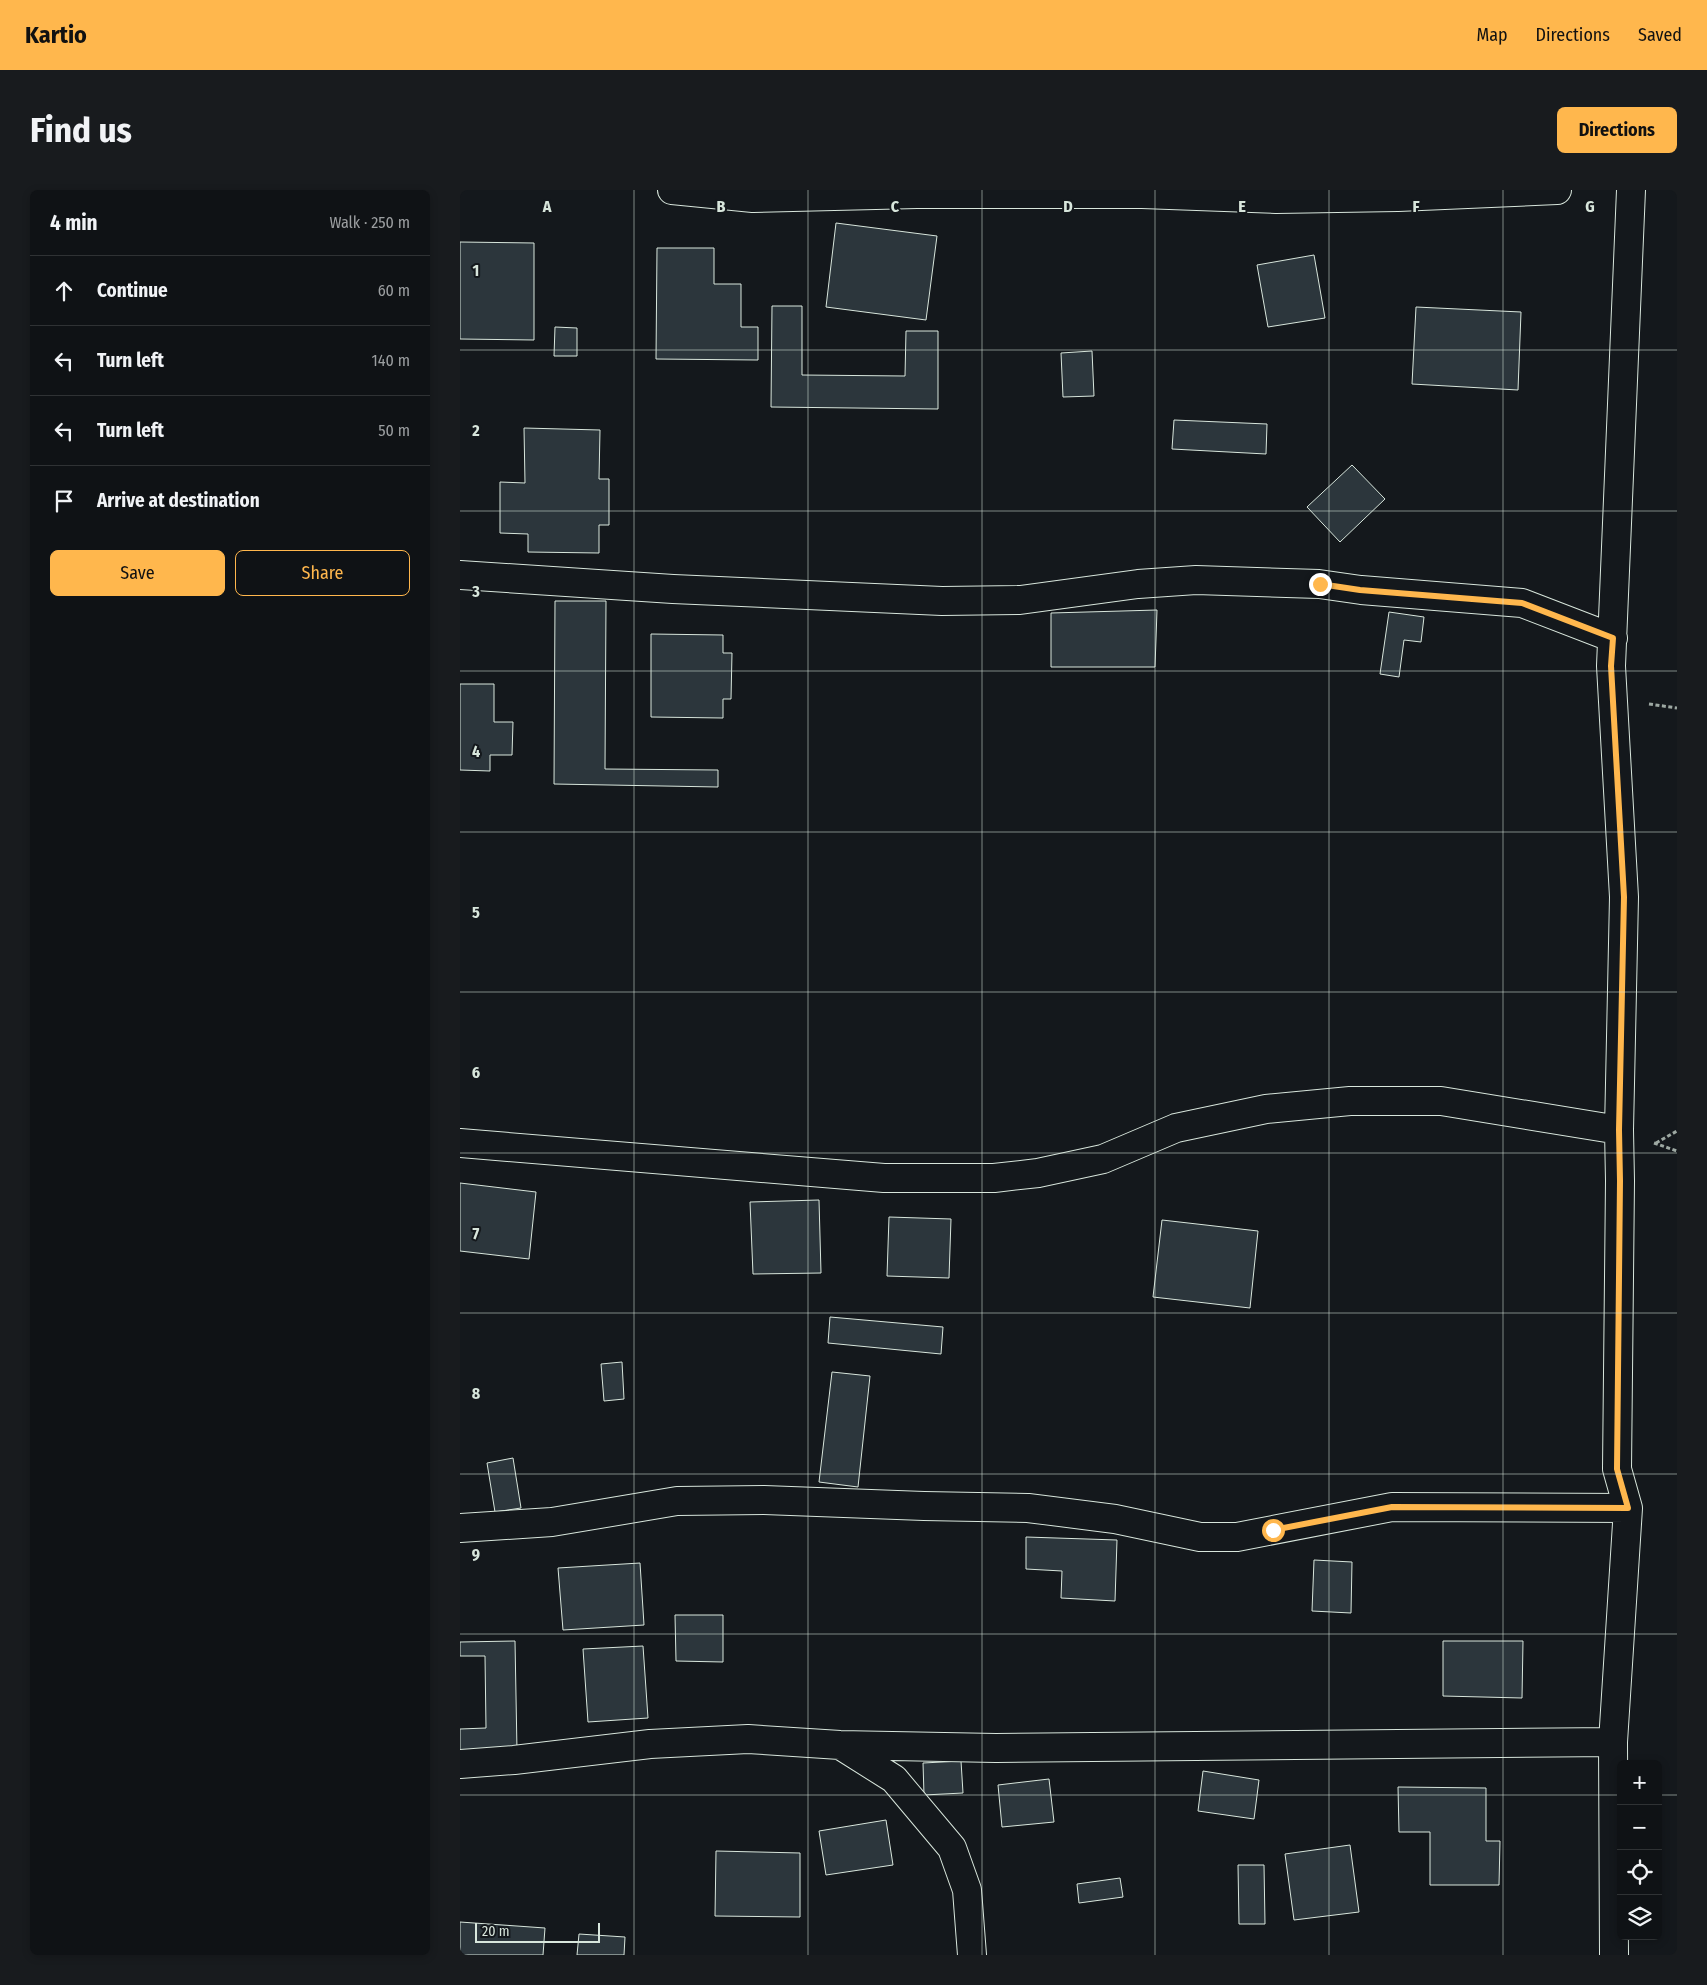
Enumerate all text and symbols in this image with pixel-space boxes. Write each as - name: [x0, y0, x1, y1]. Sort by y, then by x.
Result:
- text: Kartio: [25, 21, 87, 49]
- text: Map: [1476, 24, 1508, 46]
- text: Directions: [1536, 24, 1610, 46]
- text: Saved: [1638, 24, 1682, 46]
- button: Directions: [1557, 107, 1677, 153]
- text: Find us: [30, 109, 132, 151]
- text: A: [542, 197, 552, 216]
- text: B: [717, 197, 726, 216]
- text: C: [891, 197, 900, 216]
- text: D: [1063, 197, 1073, 216]
- text: E: [1238, 197, 1246, 216]
- text: F: [1412, 197, 1420, 216]
- text: G: [1585, 197, 1595, 216]
- text: 4 min: [50, 210, 98, 236]
- text: Walk · 250 m: [329, 213, 410, 232]
- text: 1: [473, 261, 479, 280]
- icon: ahead: [50, 277, 78, 305]
- text: Continue: [97, 279, 168, 302]
- text: 60 m: [378, 281, 410, 300]
- icon: left: [50, 347, 78, 375]
- text: Turn left: [97, 349, 164, 372]
- text: 140 m: [372, 351, 410, 370]
- icon: left: [50, 417, 78, 445]
- text: Turn left: [97, 419, 164, 442]
- text: 50 m: [378, 421, 410, 440]
- text: 2: [471, 421, 480, 440]
- icon: arrive: [50, 487, 78, 515]
- text: Arrive at destination: [97, 489, 260, 512]
- button: Save: [50, 550, 225, 596]
- button: Share: [235, 550, 410, 596]
- route end: [1309, 573, 1332, 596]
- text: 3: [471, 582, 480, 601]
- text: 4: [472, 742, 480, 761]
- text: 5: [472, 903, 480, 922]
- text: 6: [472, 1063, 480, 1082]
- text: 7: [473, 1224, 480, 1243]
- text: 8: [472, 1384, 481, 1403]
- route start: [1262, 1519, 1285, 1542]
- text: 9: [472, 1545, 480, 1564]
- map controls: [1617, 1760, 1662, 1940]
- button: +: [1617, 1760, 1662, 1805]
- button: −: [1617, 1805, 1662, 1850]
- button: locate: [1617, 1850, 1662, 1895]
- button: layers: [1617, 1895, 1662, 1940]
- scale bar: [475, 1920, 600, 1943]
- text: 20 m: [482, 1923, 510, 1940]

